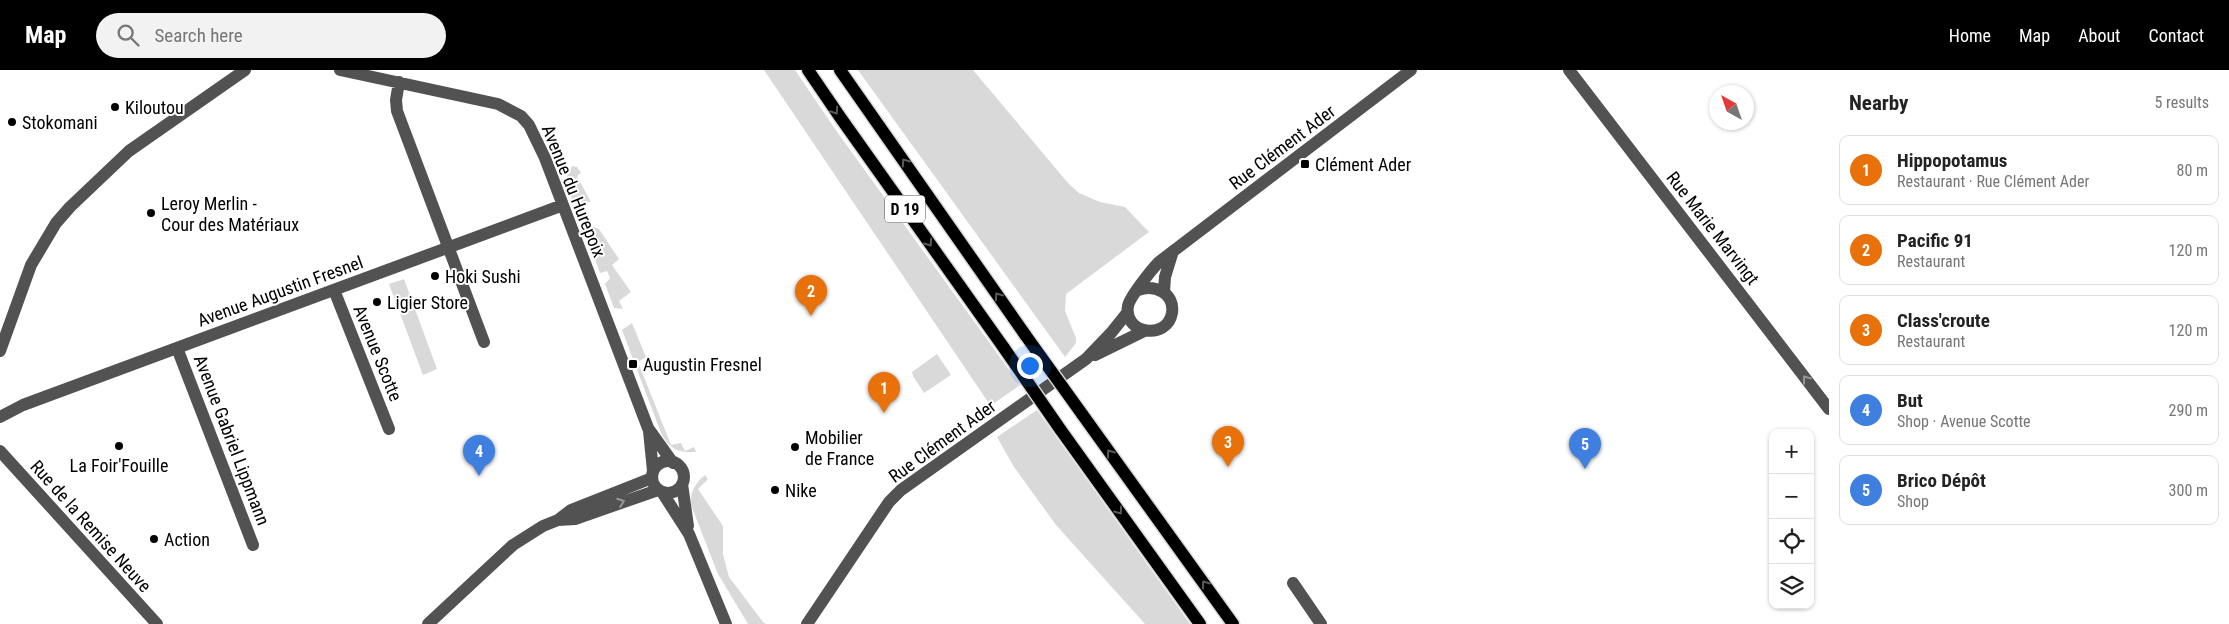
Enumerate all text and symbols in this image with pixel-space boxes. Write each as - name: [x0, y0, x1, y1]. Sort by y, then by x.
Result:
- search box: [96, 13, 446, 58]
- text: Map: [25, 21, 66, 49]
- icon: search: [114, 21, 142, 49]
- text: Search here: [154, 24, 243, 47]
- text: Home: [1949, 25, 1991, 46]
- text: Map: [2019, 25, 2050, 46]
- text: About: [2078, 25, 2120, 46]
- text: Contact: [2148, 25, 2204, 46]
- north arrow: [1709, 85, 1754, 130]
- text: Nearby: [1849, 91, 1908, 115]
- text: 5 results: [2154, 93, 2209, 112]
- place label: Kiloutou: [125, 97, 184, 118]
- street label: Rue Clément Ader: [1225, 100, 1339, 194]
- marker: Kiloutou: [109, 101, 121, 113]
- one-way arrow: [829, 105, 838, 114]
- place label: Stokomani: [22, 112, 98, 133]
- marker: Stokomani: [6, 116, 18, 128]
- street label: Avenue du Hurepoix: [538, 122, 610, 261]
- text: Hippopotamus: [1897, 149, 2007, 172]
- place label: Clément Ader: [1315, 154, 1412, 175]
- marker: Clément Ader: [1299, 158, 1311, 170]
- one-way arrow: [902, 159, 911, 168]
- text: 1: [1862, 161, 1870, 180]
- text: 80 m: [2176, 161, 2208, 180]
- street label: Rue Marie Marvingt: [1662, 167, 1764, 289]
- text: Restaurant · Rue Clément Ader: [1897, 172, 2089, 191]
- place label: Leroy Merlin - Cour des Matériaux: [161, 193, 299, 235]
- road number: D 19: [885, 196, 925, 222]
- marker: Leroy Merlin - Cour des Matériaux: [145, 207, 157, 219]
- text: Pacific 91: [1897, 229, 1973, 252]
- one-way arrow: [923, 237, 932, 247]
- text: 2: [1862, 241, 1870, 260]
- text: 120 m: [2169, 241, 2208, 260]
- street label: Avenue Augustin Fresnel: [194, 251, 366, 331]
- text: Restaurant: [1897, 252, 1965, 271]
- place label: Hoki Sushi: [445, 266, 521, 287]
- marker: Hoki Sushi: [429, 270, 441, 282]
- pin: 2: [795, 275, 827, 316]
- place label: Ligier Store: [387, 292, 468, 313]
- one-way arrow: [995, 292, 1004, 302]
- marker: Ligier Store: [371, 296, 383, 308]
- street label: Avenue Scotte: [349, 302, 407, 404]
- text: Class'croute: [1897, 309, 1990, 332]
- text: 3: [1862, 321, 1870, 340]
- text: 120 m: [2169, 321, 2208, 340]
- text: Restaurant: [1897, 332, 1965, 351]
- street label: Avenue Gabriel Lippmann: [190, 352, 274, 528]
- your location: [1017, 353, 1043, 379]
- place label: Augustin Fresnel: [643, 354, 762, 375]
- marker: Augustin Fresnel: [627, 358, 639, 370]
- pin: 1: [868, 372, 900, 413]
- one-way arrow: [1803, 375, 1812, 385]
- text: But: [1897, 389, 1923, 412]
- street label: Rue Clément Ader: [884, 395, 1000, 487]
- text: 4: [1862, 401, 1870, 420]
- text: 290 m: [2169, 401, 2208, 420]
- text: Shop · Avenue Scotte: [1897, 412, 2031, 431]
- pin: 3: [1212, 426, 1244, 467]
- place label: Mobilier de France: [805, 427, 874, 469]
- pin: 5: [1569, 428, 1601, 469]
- map controls: [1769, 429, 1814, 609]
- button: +: [1769, 429, 1814, 474]
- pin: 4: [463, 435, 495, 476]
- marker: La Foir'Fouille: [113, 440, 125, 452]
- marker: Mobilier de France: [789, 441, 801, 453]
- one-way arrow: [1107, 449, 1116, 459]
- place label: La Foir'Fouille: [70, 455, 168, 476]
- street label: Rue de la Remise Neuve: [26, 456, 156, 596]
- text: Brico Dépôt: [1897, 469, 1986, 492]
- button: −: [1769, 474, 1814, 519]
- place label: Nike: [785, 480, 817, 501]
- text: 5: [1862, 481, 1870, 500]
- text: 300 m: [2169, 481, 2208, 500]
- marker: Nike: [769, 484, 781, 496]
- text: Shop: [1897, 492, 1929, 511]
- one-way arrow: [616, 498, 625, 508]
- one-way arrow: [1113, 505, 1122, 515]
- button: locate: [1769, 519, 1814, 564]
- place label: Action: [164, 529, 210, 550]
- marker: Action: [148, 533, 160, 545]
- button: layers: [1769, 564, 1814, 609]
- one-way arrow: [1202, 581, 1211, 590]

